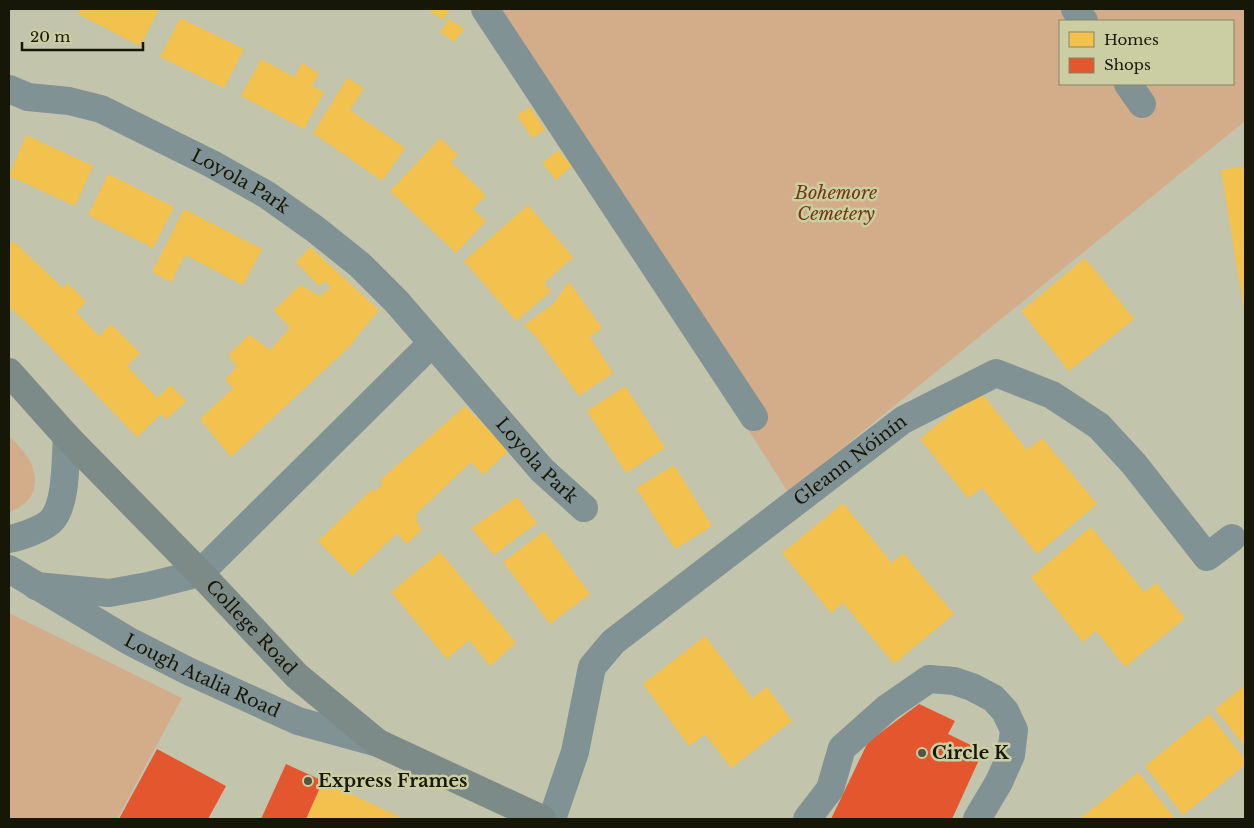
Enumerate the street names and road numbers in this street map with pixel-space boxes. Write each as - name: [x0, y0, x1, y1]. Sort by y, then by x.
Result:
- street label: Loyola Park: [188, 145, 294, 219]
- street label: Gleann Nóinín: [789, 410, 911, 511]
- street label: Loyola Park: [491, 413, 582, 508]
- street label: College Road: [201, 575, 301, 679]
- street label: Lough Atalia Road: [120, 629, 283, 722]

